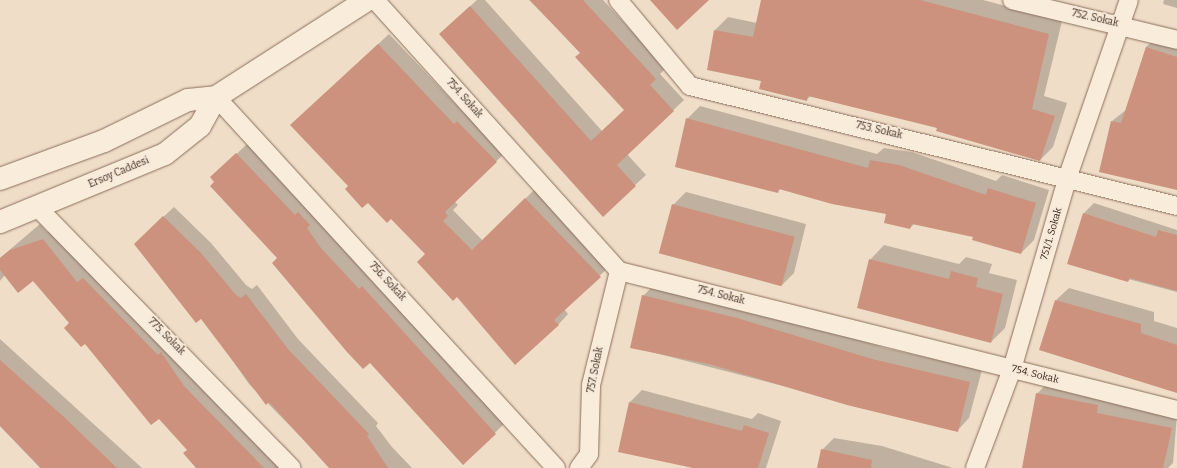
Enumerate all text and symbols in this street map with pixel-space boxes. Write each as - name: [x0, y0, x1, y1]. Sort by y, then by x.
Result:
- street label: 752. Sokak: [1070, 8, 1120, 30]
- street label: 754. Sokak: [443, 77, 485, 121]
- street label: 753. Sokak: [855, 120, 903, 142]
- street label: Ersoy Caddesi: [87, 155, 151, 191]
- street label: 751/1. Sokak: [1039, 207, 1065, 261]
- street label: 756. Sokak: [366, 260, 408, 304]
- street label: 754. Sokak: [696, 284, 746, 308]
- street label: 775. Sokak: [145, 316, 187, 358]
- street label: 757. Sokak: [586, 346, 606, 394]
- street label: 754. Sokak: [1010, 363, 1060, 387]

